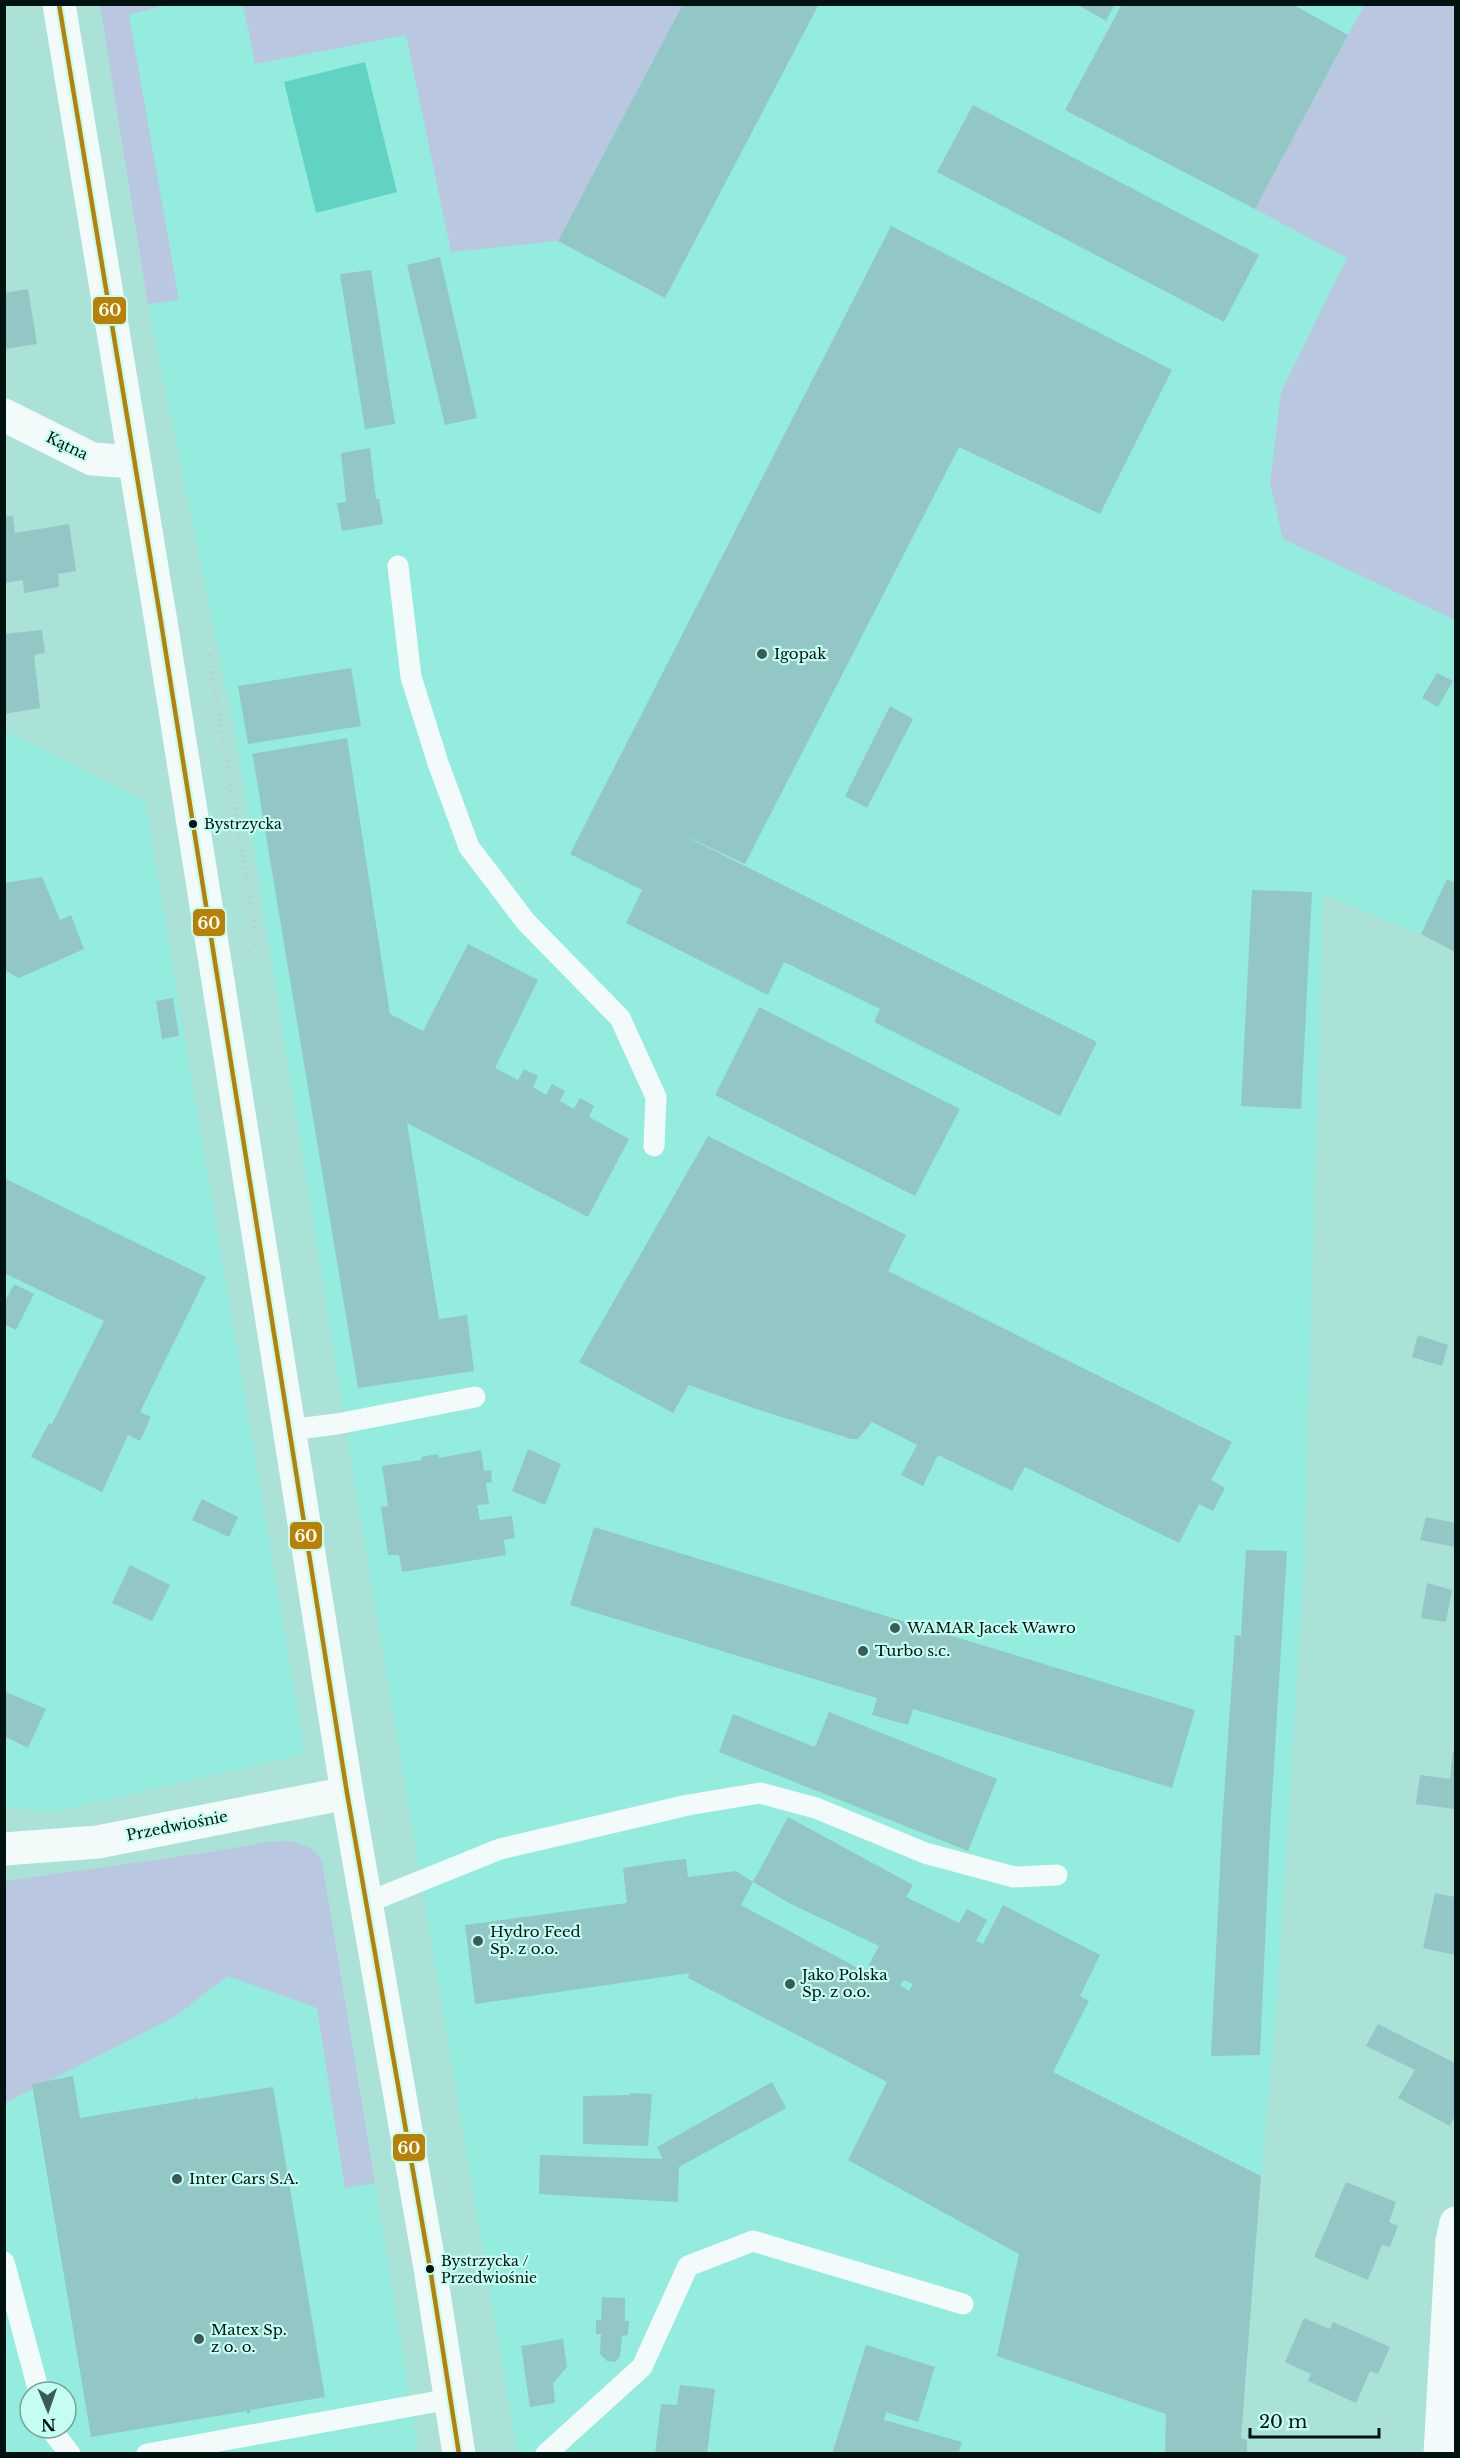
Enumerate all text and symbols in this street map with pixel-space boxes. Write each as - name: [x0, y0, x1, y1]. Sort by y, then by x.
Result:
- line badge: 60: [92, 296, 127, 325]
- text: 60: [99, 300, 121, 320]
- street label: Kątna: [43, 427, 92, 464]
- place label: Igopak: [774, 644, 827, 663]
- marker: Igopak: [755, 647, 769, 661]
- place label: Bystrzycka: [204, 815, 282, 833]
- marker: Bystrzycka: [187, 818, 199, 830]
- line badge: 60: [192, 908, 226, 937]
- text: 60: [198, 913, 220, 933]
- line badge: 60: [289, 1521, 323, 1550]
- text: 60: [295, 1526, 317, 1546]
- place label: WAMAR Jacek Wawro: [906, 1618, 1076, 1637]
- marker: WAMAR Jacek Wawro: [888, 1621, 902, 1635]
- place label: Turbo s.c.: [875, 1641, 950, 1660]
- marker: Turbo s.c.: [856, 1644, 870, 1658]
- street label: Przedwiośnie: [125, 1806, 229, 1845]
- place label: Hydro Feed Sp. z o.o.: [490, 1922, 581, 1958]
- marker: Hydro Feed Sp. z o.o.: [471, 1934, 485, 1948]
- place label: Jako Polska Sp. z o.o.: [800, 1965, 888, 2001]
- marker: Jako Polska Sp. z o.o.: [783, 1977, 797, 1991]
- line badge: 60: [392, 2133, 426, 2162]
- text: 60: [398, 2138, 420, 2158]
- place label: Inter Cars S.A.: [189, 2169, 299, 2188]
- marker: Inter Cars S.A.: [170, 2172, 184, 2186]
- place label: Bystrzycka / Przedwiośnie: [441, 2252, 537, 2287]
- marker: Bystrzycka / Przedwiośnie: [424, 2263, 436, 2275]
- place label: Matex Sp. z o. o.: [211, 2320, 287, 2356]
- marker: Matex Sp. z o. o.: [192, 2332, 206, 2346]
- north arrow: [18, 2380, 78, 2440]
- scale bar: [1250, 2401, 1379, 2439]
- text: 20 m: [1259, 2411, 1307, 2433]
- text: N: [41, 2415, 56, 2435]

